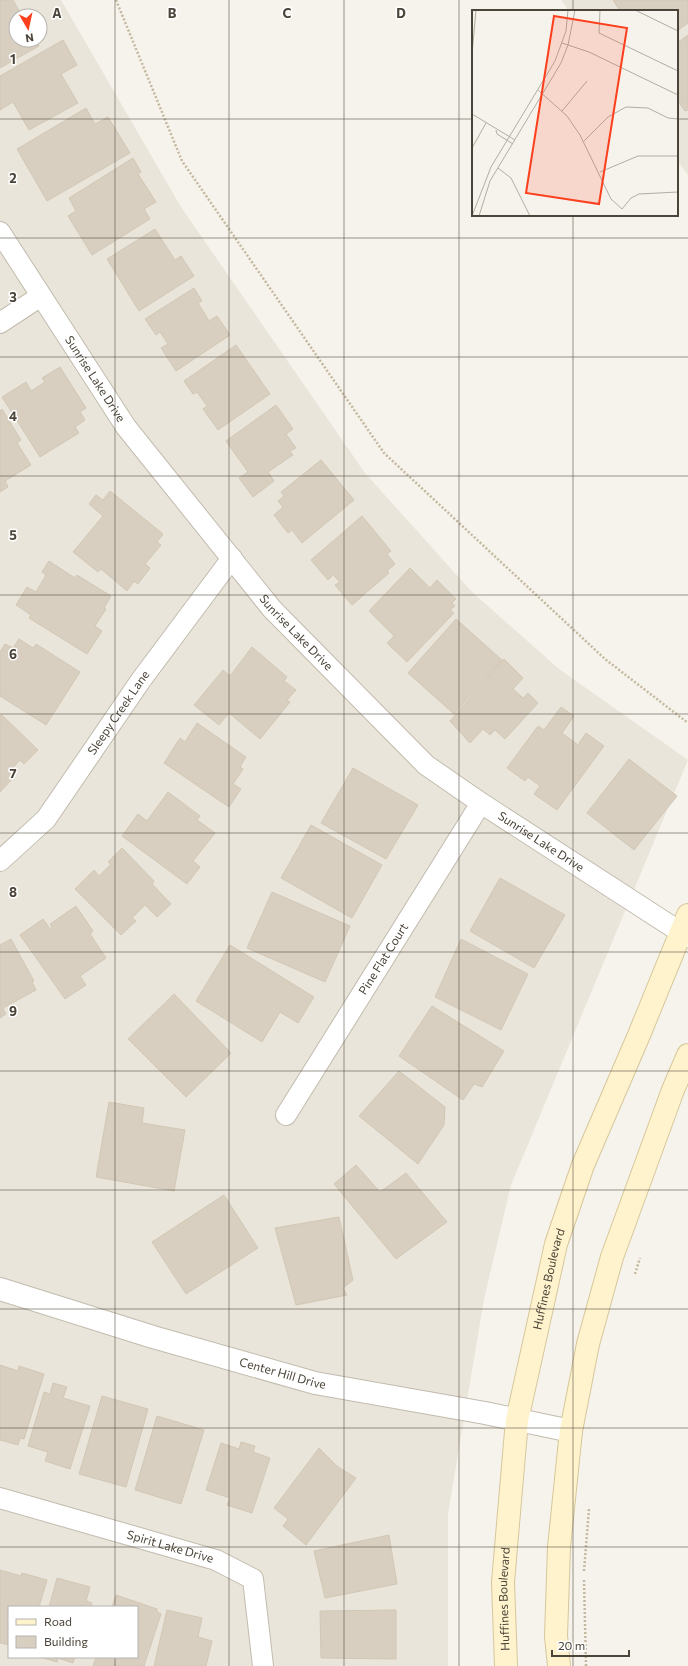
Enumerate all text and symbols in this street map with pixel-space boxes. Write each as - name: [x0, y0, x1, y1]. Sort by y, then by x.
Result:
- text: A: [52, 5, 62, 21]
- text: B: [168, 5, 177, 21]
- text: C: [283, 5, 292, 21]
- text: D: [396, 5, 406, 21]
- north arrow: [8, 8, 48, 48]
- inset map: [472, 10, 678, 216]
- text: N: [25, 31, 35, 45]
- text: 1: [10, 51, 16, 67]
- text: 2: [9, 170, 17, 186]
- text: 3: [9, 289, 17, 305]
- street label: Sunrise Lake Drive: [63, 333, 129, 424]
- text: 4: [9, 408, 17, 424]
- text: 5: [9, 527, 17, 543]
- street label: Sunrise Lake Drive: [257, 591, 336, 673]
- text: 6: [9, 646, 17, 662]
- street label: Sleepy Creek Lane: [84, 667, 152, 757]
- text: 7: [9, 765, 17, 781]
- street label: Sunrise Lake Drive: [496, 808, 587, 874]
- text: 8: [9, 884, 17, 900]
- street label: Pine Flat Court: [355, 920, 410, 997]
- text: 9: [9, 1003, 17, 1019]
- street label: Huffines Boulevard: [529, 1226, 567, 1331]
- street label: Center Hill Drive: [238, 1354, 327, 1391]
- street label: Spirit Lake Drive: [125, 1527, 215, 1565]
- street label: Huffines Boulevard: [495, 1547, 512, 1651]
- legend: [8, 1606, 138, 1658]
- text: Road: [44, 1614, 72, 1628]
- scale bar: [552, 1632, 629, 1658]
- text: Building: [44, 1634, 88, 1648]
- text: 20 m: [558, 1638, 585, 1652]

